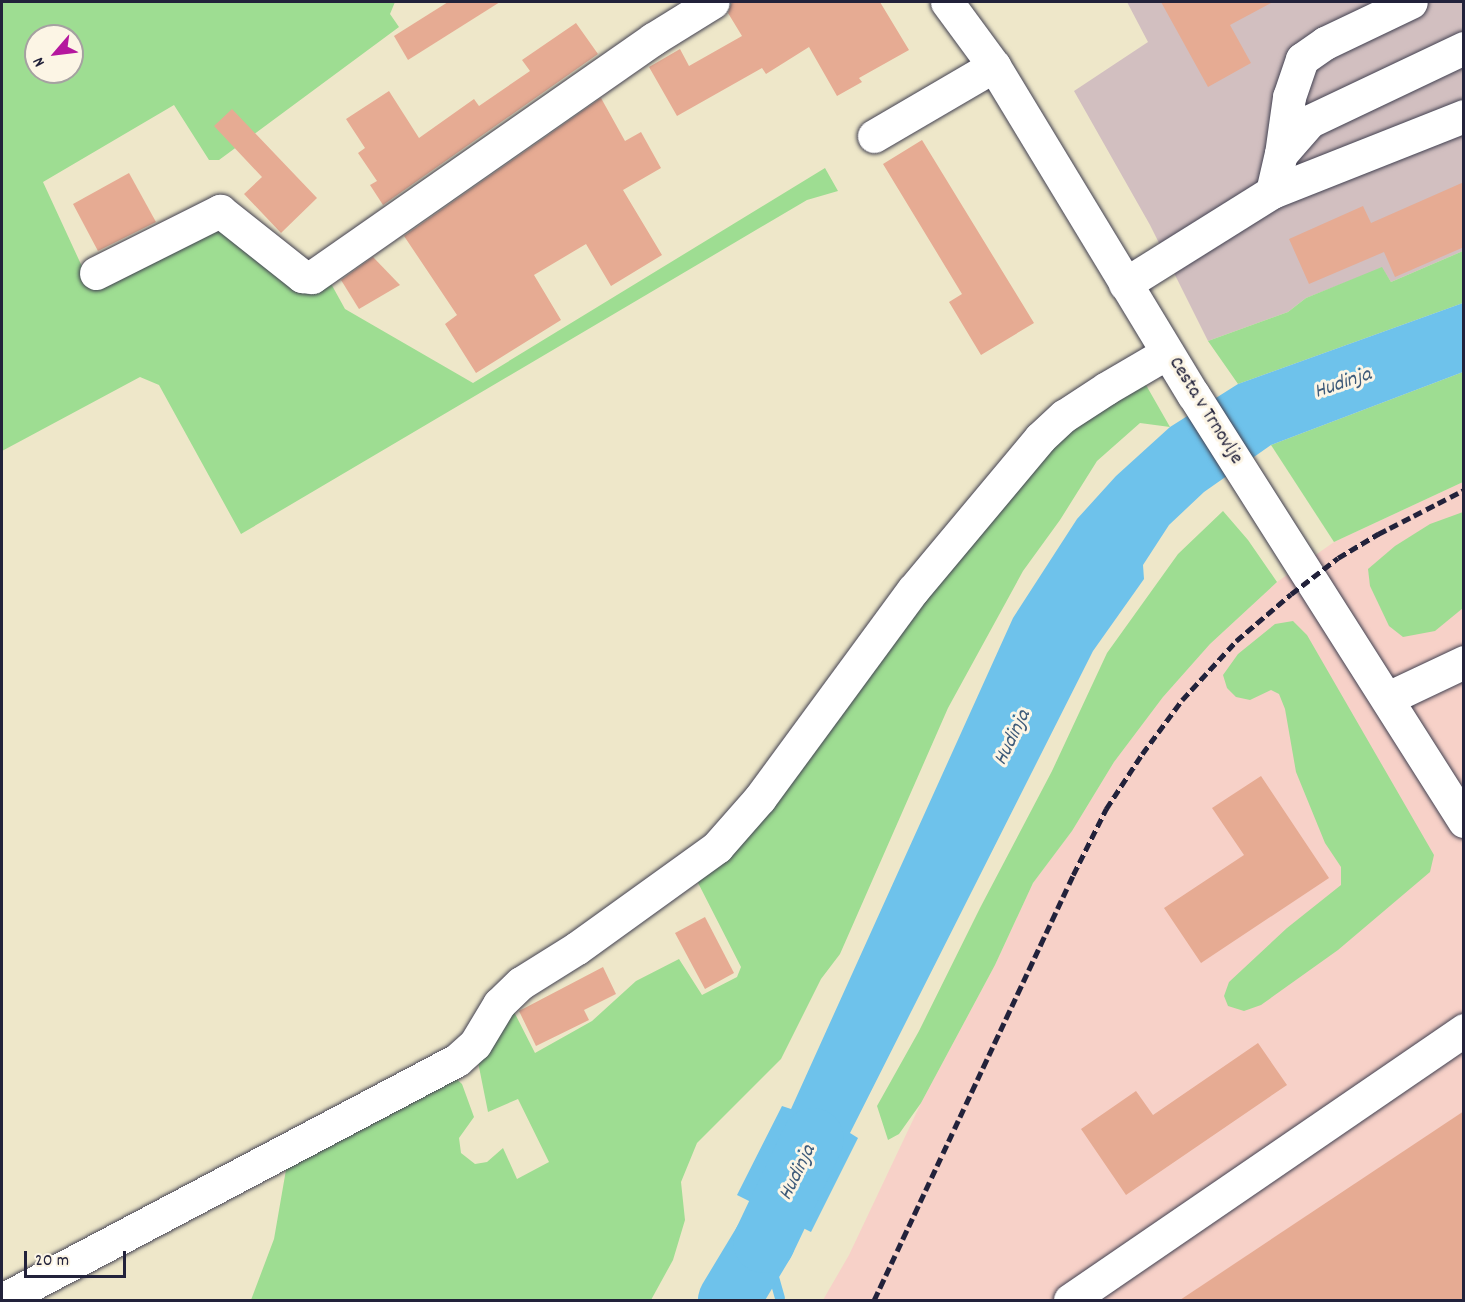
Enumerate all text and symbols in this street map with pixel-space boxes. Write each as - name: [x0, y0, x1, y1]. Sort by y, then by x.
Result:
- north arrow: [24, 24, 84, 84]
- text: N: [27, 53, 51, 71]
- street label: Cesta v Trnovlje: [1162, 353, 1248, 469]
- water label: Hudinja: [1311, 363, 1375, 405]
- water label: Hudinja: [989, 706, 1037, 770]
- water label: Hudinja: [774, 1141, 822, 1205]
- scale bar: [27, 1239, 129, 1277]
- text: 20 m: [35, 1249, 69, 1274]

